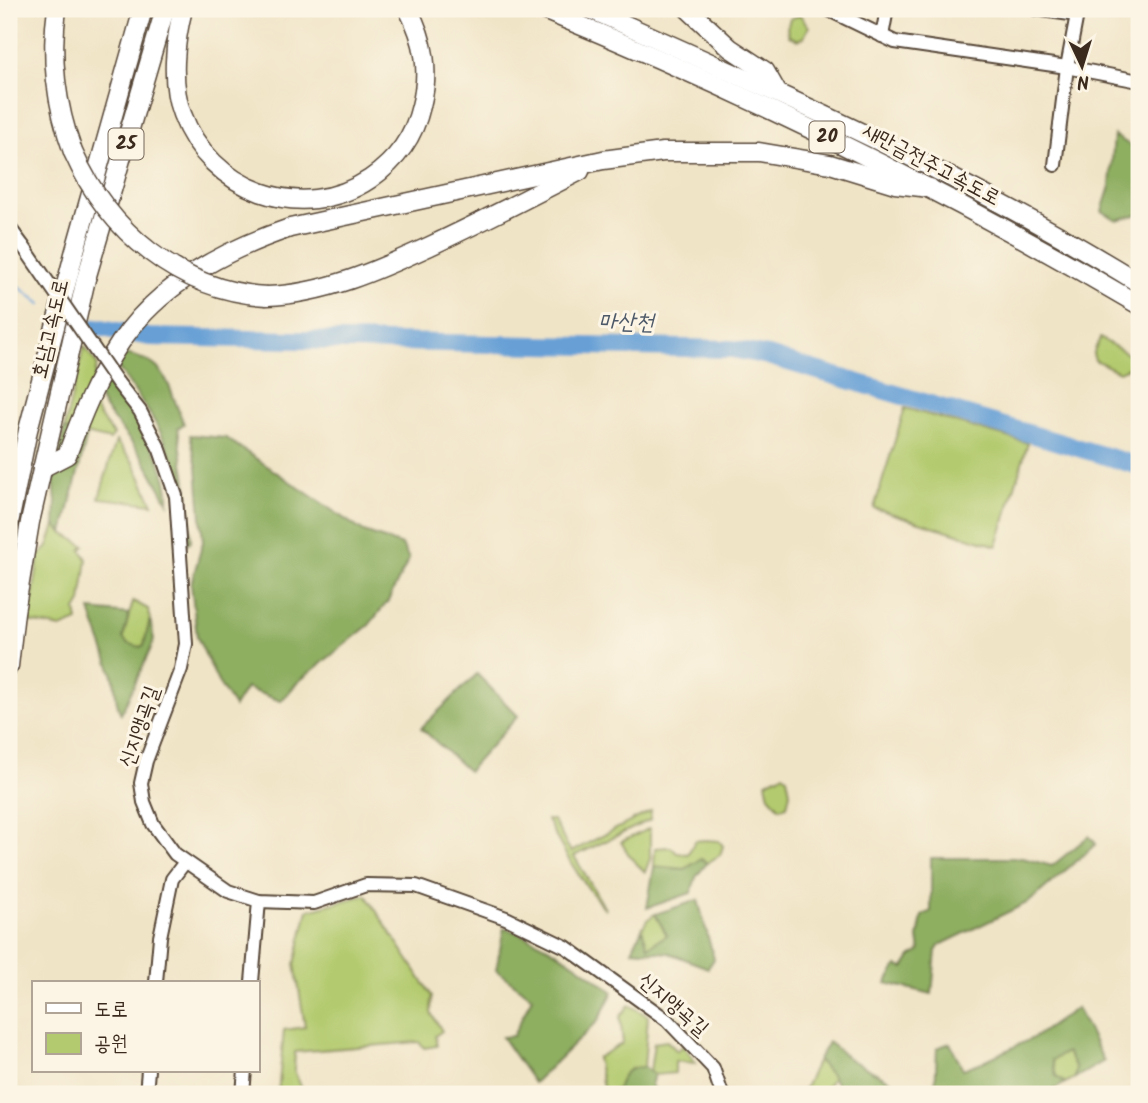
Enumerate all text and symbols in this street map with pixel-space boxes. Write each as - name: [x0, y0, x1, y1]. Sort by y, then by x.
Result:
- north arrow: [1046, 32, 1116, 102]
- text: N: [1076, 66, 1090, 96]
- street label: 새만금전주고속도로: [856, 115, 1006, 215]
- road number: 20: [810, 122, 844, 153]
- road number: 25: [108, 128, 144, 160]
- street label: 호남고속도로: [24, 276, 78, 382]
- water label: 마산천: [598, 305, 657, 342]
- street label: 신지앵곡길: [111, 682, 169, 772]
- street label: 신지앵곡길: [630, 965, 716, 1045]
- legend: [32, 981, 259, 1072]
- text: 도로: [94, 994, 128, 1027]
- text: 공원: [94, 1028, 128, 1061]

